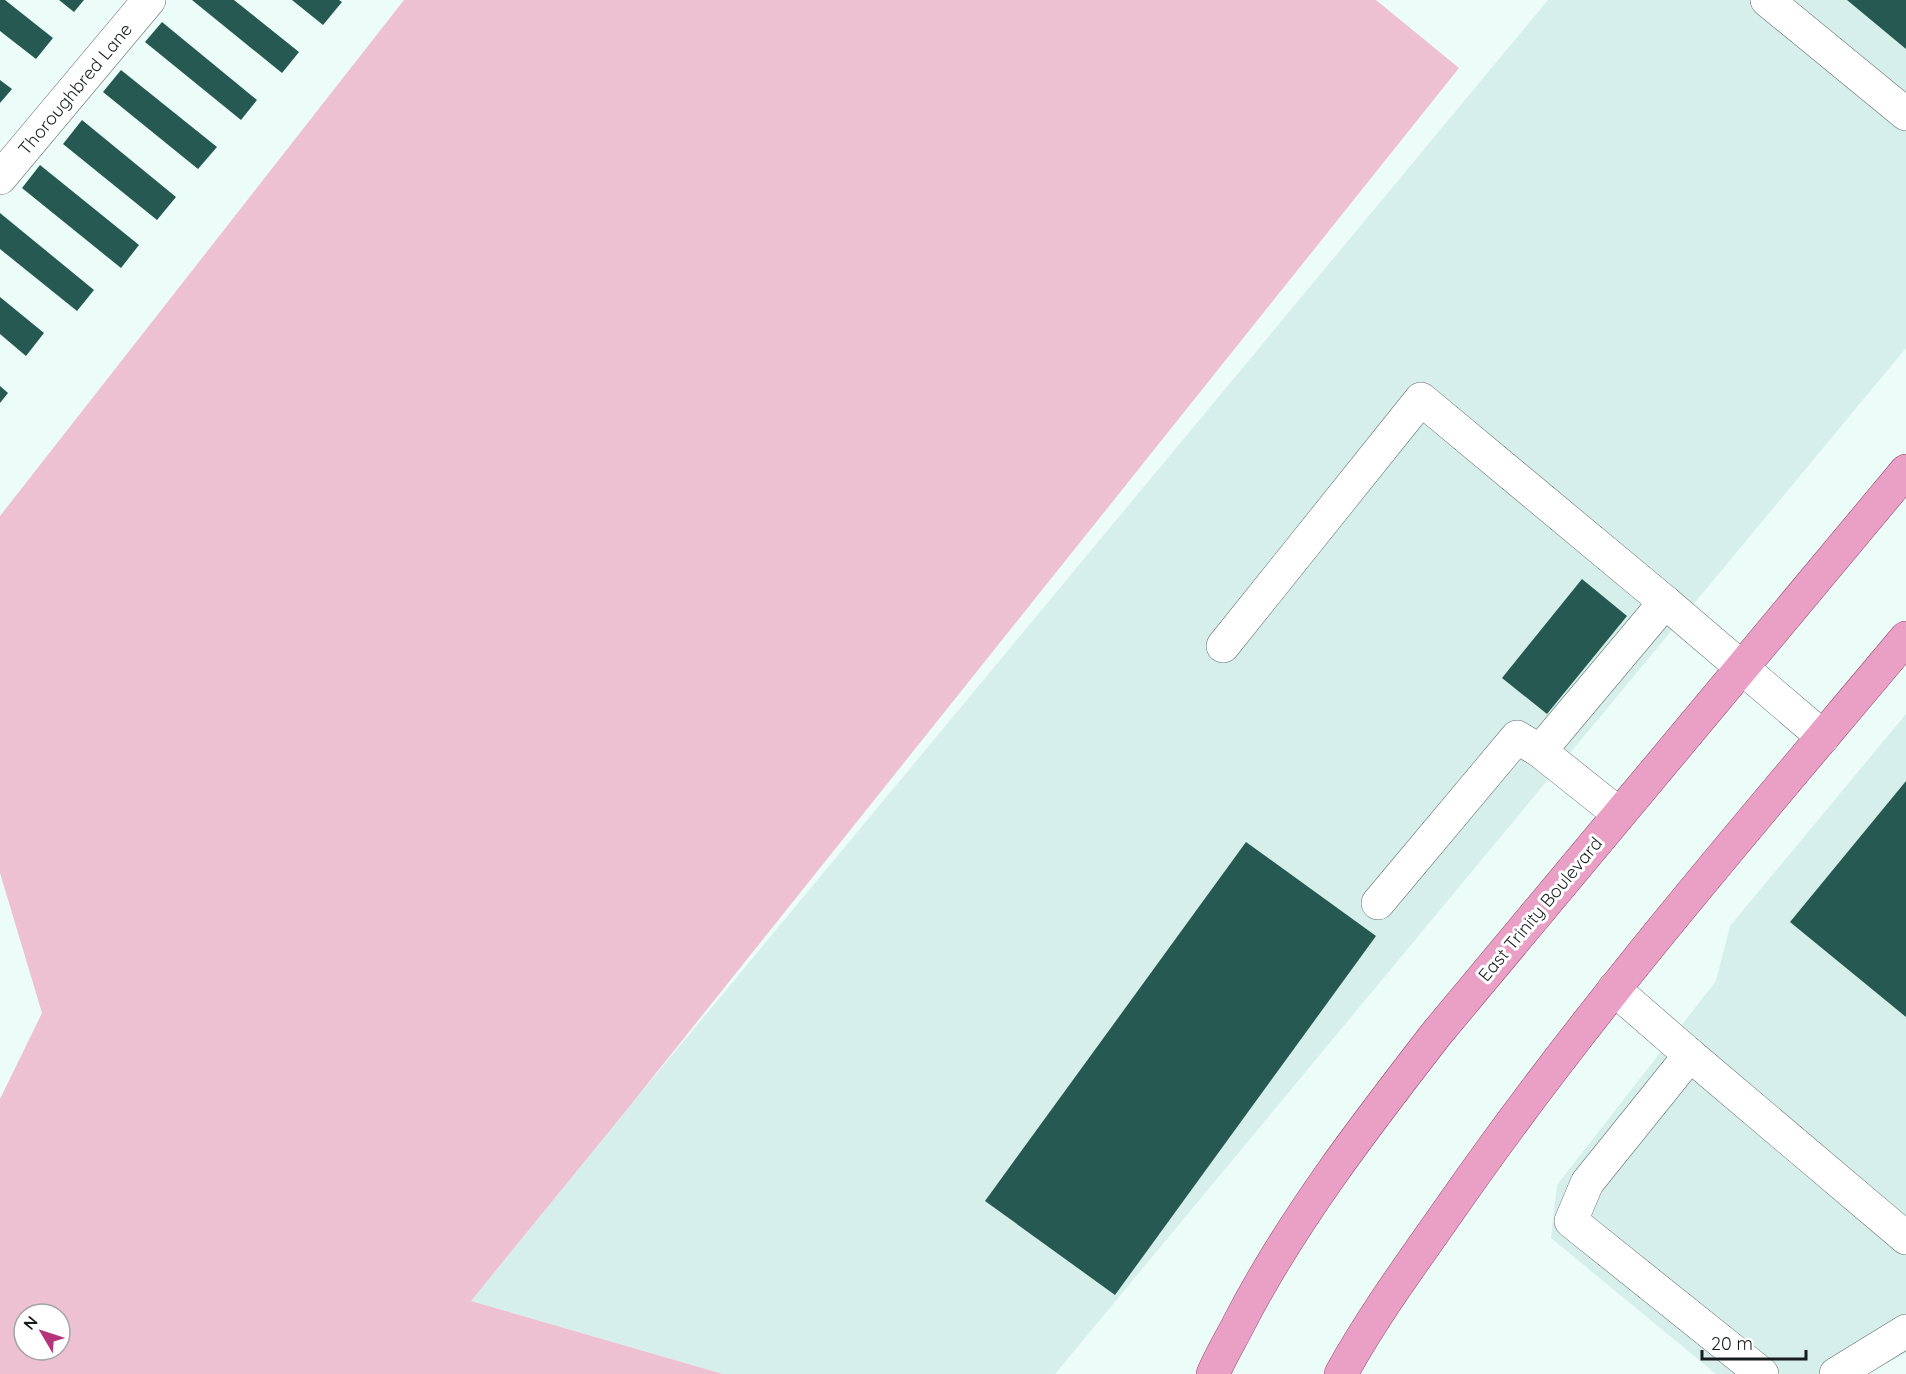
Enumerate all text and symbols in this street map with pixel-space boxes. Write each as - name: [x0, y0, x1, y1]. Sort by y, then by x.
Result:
- street label: Thoroughbred Lane: [13, 18, 137, 160]
- street label: East Trinity Boulevard: [1473, 832, 1607, 986]
- north arrow: [12, 1302, 72, 1362]
- text: N: [19, 1312, 42, 1333]
- scale bar: [1702, 1323, 1806, 1361]
- text: 20 m: [1711, 1332, 1753, 1355]

